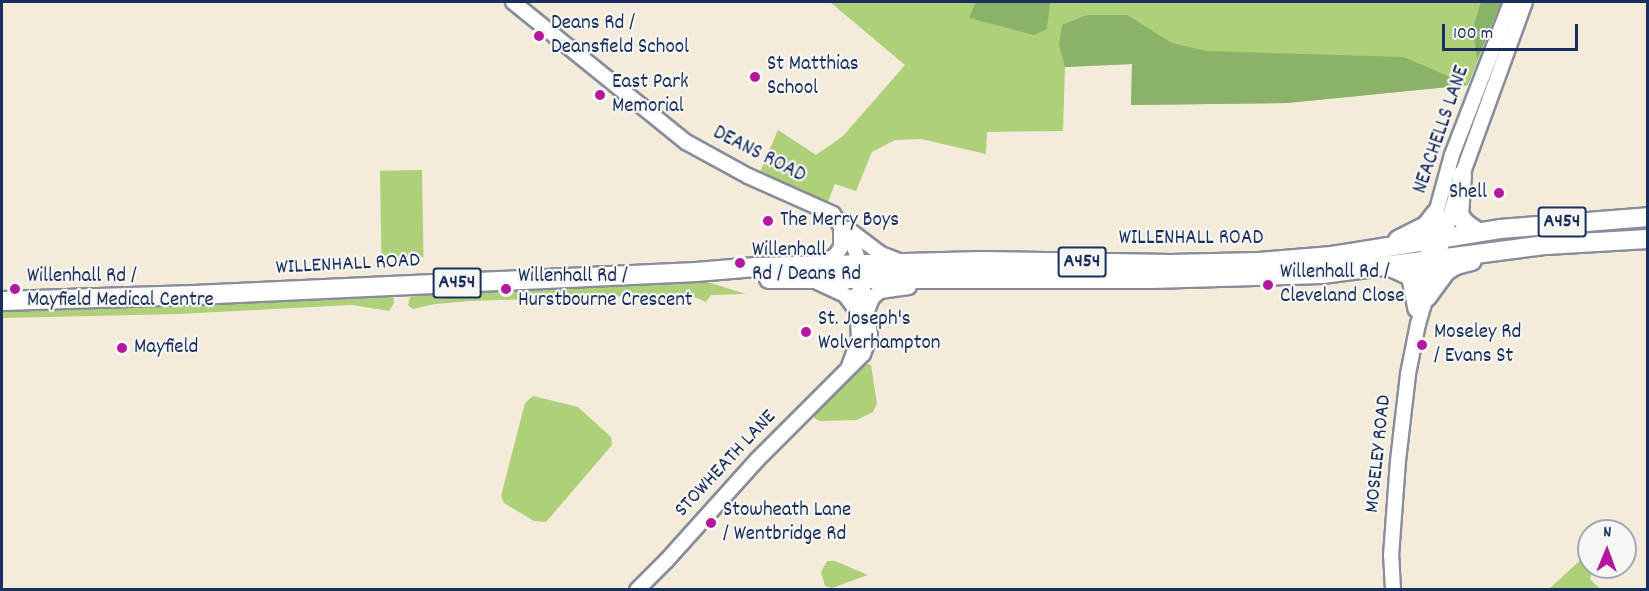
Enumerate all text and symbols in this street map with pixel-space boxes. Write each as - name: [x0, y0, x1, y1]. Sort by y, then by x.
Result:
- place label: Deans Rd / Deansfield School: [551, 11, 689, 61]
- scale bar: [1445, 12, 1582, 50]
- text: 100 m: [1453, 22, 1493, 47]
- marker: Deans Rd / Deansfield School: [532, 29, 546, 43]
- place label: St Matthias School: [767, 52, 859, 102]
- street label: NEACHELLS LANE: [1408, 63, 1476, 197]
- place label: East Park Memorial: [612, 70, 689, 120]
- marker: St Matthias School: [748, 70, 762, 84]
- marker: East Park Memorial: [593, 88, 607, 102]
- street label: DEANS ROAD: [708, 121, 810, 189]
- place label: Shell: [1449, 180, 1487, 206]
- marker: Shell: [1492, 186, 1506, 200]
- road number: A454: [1536, 205, 1588, 239]
- place label: The Merry Boys: [780, 208, 899, 234]
- marker: The Merry Boys: [761, 214, 775, 228]
- street label: WILLENHALL ROAD: [1119, 226, 1263, 252]
- place label: Willenhall Rd / Deans Rd: [752, 238, 861, 288]
- road number: A454: [1056, 245, 1108, 279]
- street label: WILLENHALL ROAD: [275, 249, 421, 281]
- marker: Willenhall Rd / Deans Rd: [733, 256, 747, 270]
- place label: Willenhall Rd / Cleveland Close: [1280, 260, 1405, 310]
- place label: Willenhall Rd / Mayfield Medical Centre: [27, 264, 214, 314]
- place label: Willenhall Rd / Hurstbourne Crescent: [518, 264, 693, 314]
- road number: A454: [432, 266, 482, 300]
- marker: Willenhall Rd / Cleveland Close: [1261, 278, 1275, 292]
- marker: Willenhall Rd / Mayfield Medical Centre: [8, 282, 22, 296]
- marker: Willenhall Rd / Hurstbourne Crescent: [499, 282, 513, 296]
- place label: St. Joseph's Wolverhampton: [818, 307, 941, 357]
- place label: Moseley Rd / Evans St: [1434, 320, 1521, 370]
- marker: St. Joseph's Wolverhampton: [799, 325, 813, 339]
- place label: Mayfield: [134, 335, 198, 361]
- marker: Moseley Rd / Evans St: [1415, 338, 1429, 352]
- marker: Mayfield: [115, 341, 129, 355]
- street label: MOSELEY ROAD: [1360, 394, 1398, 514]
- street label: STOWHEATH LANE: [670, 405, 782, 523]
- place label: Stowheath Lane / Wentbridge Rd: [723, 498, 851, 548]
- marker: Stowheath Lane / Wentbridge Rd: [704, 516, 718, 530]
- north arrow: [1577, 519, 1637, 579]
- text: N: [1603, 521, 1611, 544]

